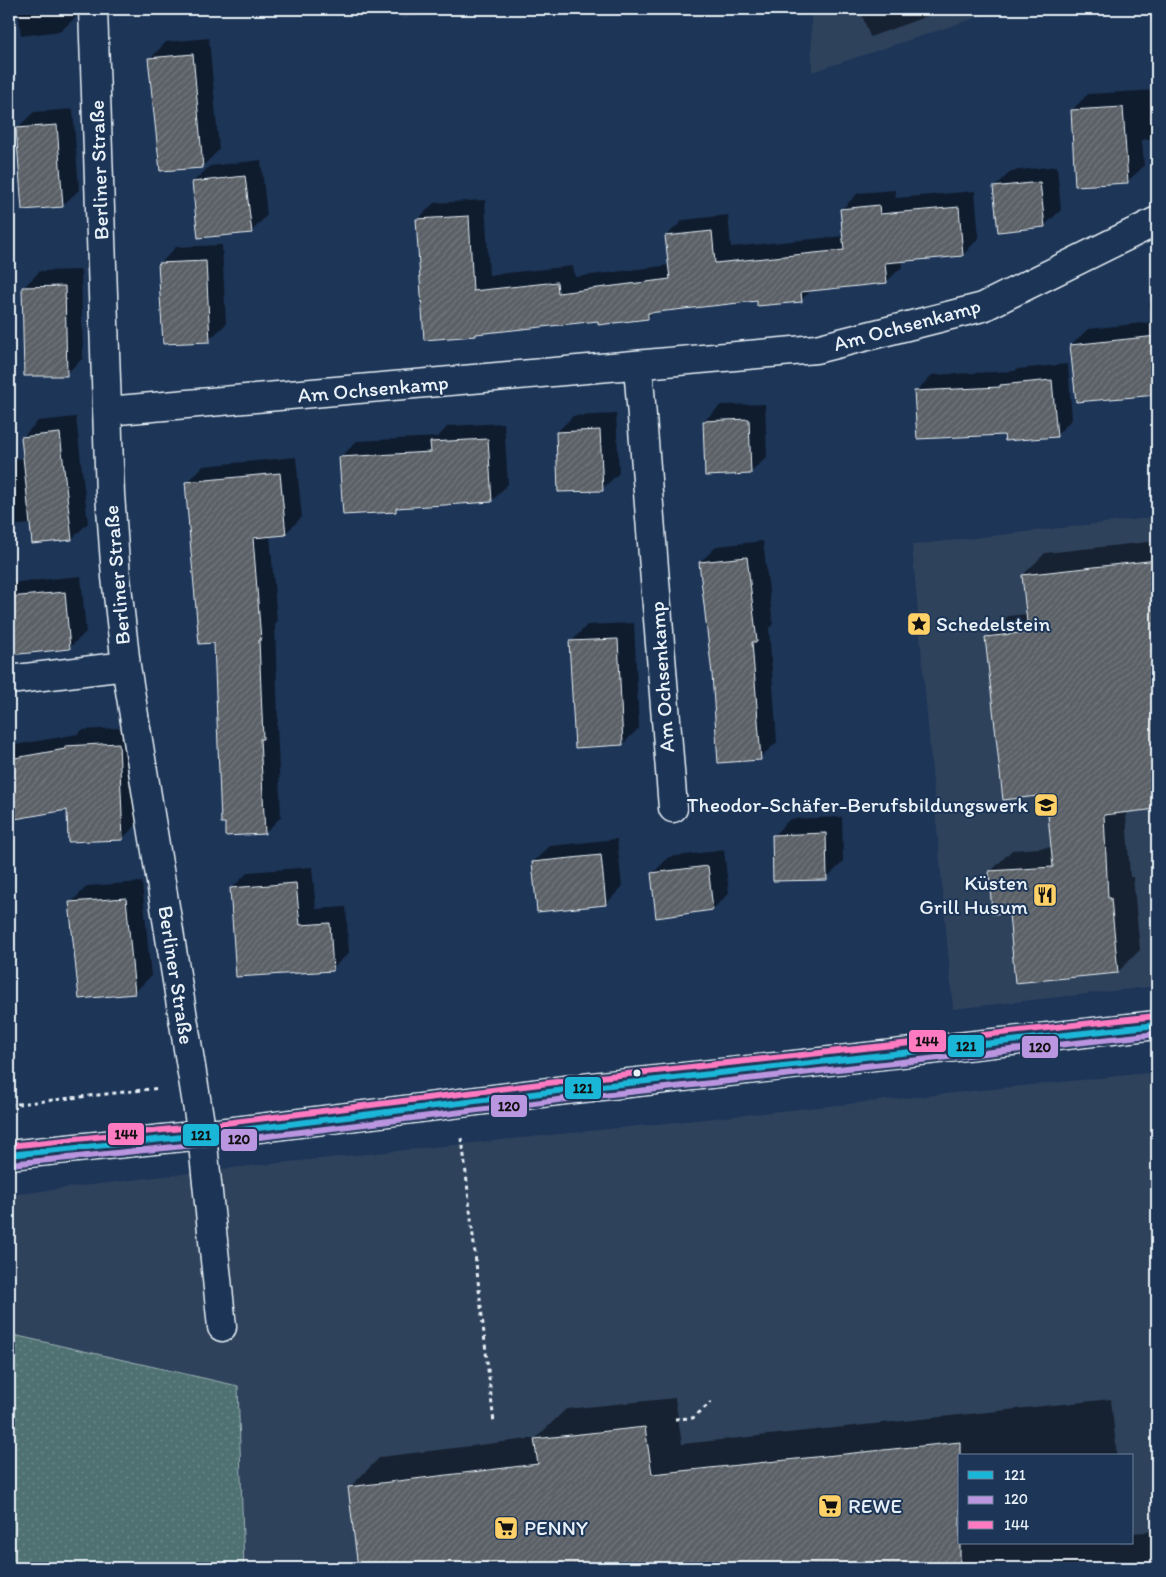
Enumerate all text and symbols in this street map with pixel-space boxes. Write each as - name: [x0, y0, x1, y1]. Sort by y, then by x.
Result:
- street label: Berliner Straße: [84, 100, 113, 240]
- street label: Am Ochsenkamp: [830, 293, 983, 356]
- street label: Am Ochsenkamp: [296, 369, 449, 408]
- street label: Berliner Straße: [98, 504, 135, 646]
- street label: Am Ochsenkamp: [644, 601, 679, 753]
- place icon: Schedelstein: [906, 611, 932, 637]
- place label: Schedelstein: [936, 611, 1050, 636]
- place label: Theodor-Schäfer-Berufsbildungswerk: [687, 792, 1028, 817]
- school or university icon: Theodor-Schäfer-Berufsbildungswerk: [1033, 792, 1059, 818]
- place label: Küsten Grill Husum: [919, 870, 1028, 919]
- restaurant icon: Küsten Grill Husum: [1032, 882, 1058, 908]
- street label: Berliner Straße: [153, 904, 200, 1046]
- line badge: 144: [908, 1029, 947, 1053]
- text: 144: [915, 1033, 939, 1050]
- line badge: 121: [947, 1034, 985, 1058]
- line badge: 120: [1021, 1035, 1059, 1059]
- text: 121: [956, 1038, 977, 1055]
- text: 120: [1029, 1039, 1052, 1056]
- unlabelled marker: [632, 1068, 642, 1078]
- line badge: 121: [564, 1076, 602, 1100]
- text: 121: [573, 1080, 594, 1097]
- line badge: 120: [490, 1094, 528, 1118]
- text: 120: [498, 1098, 521, 1115]
- line badge: 144: [107, 1122, 145, 1146]
- line badge: 121: [182, 1123, 220, 1147]
- text: 144: [114, 1126, 138, 1143]
- text: 121: [191, 1127, 212, 1144]
- line badge: 120: [220, 1128, 258, 1152]
- text: 120: [228, 1131, 251, 1148]
- legend: [958, 1454, 1134, 1544]
- text: 121: [1004, 1466, 1026, 1484]
- text: 120: [1004, 1490, 1028, 1508]
- supermarket icon: REWE: [817, 1493, 843, 1519]
- place label: REWE: [848, 1493, 902, 1518]
- supermarket icon: PENNY: [493, 1515, 519, 1541]
- place label: PENNY: [524, 1515, 588, 1540]
- text: 144: [1004, 1516, 1029, 1534]

